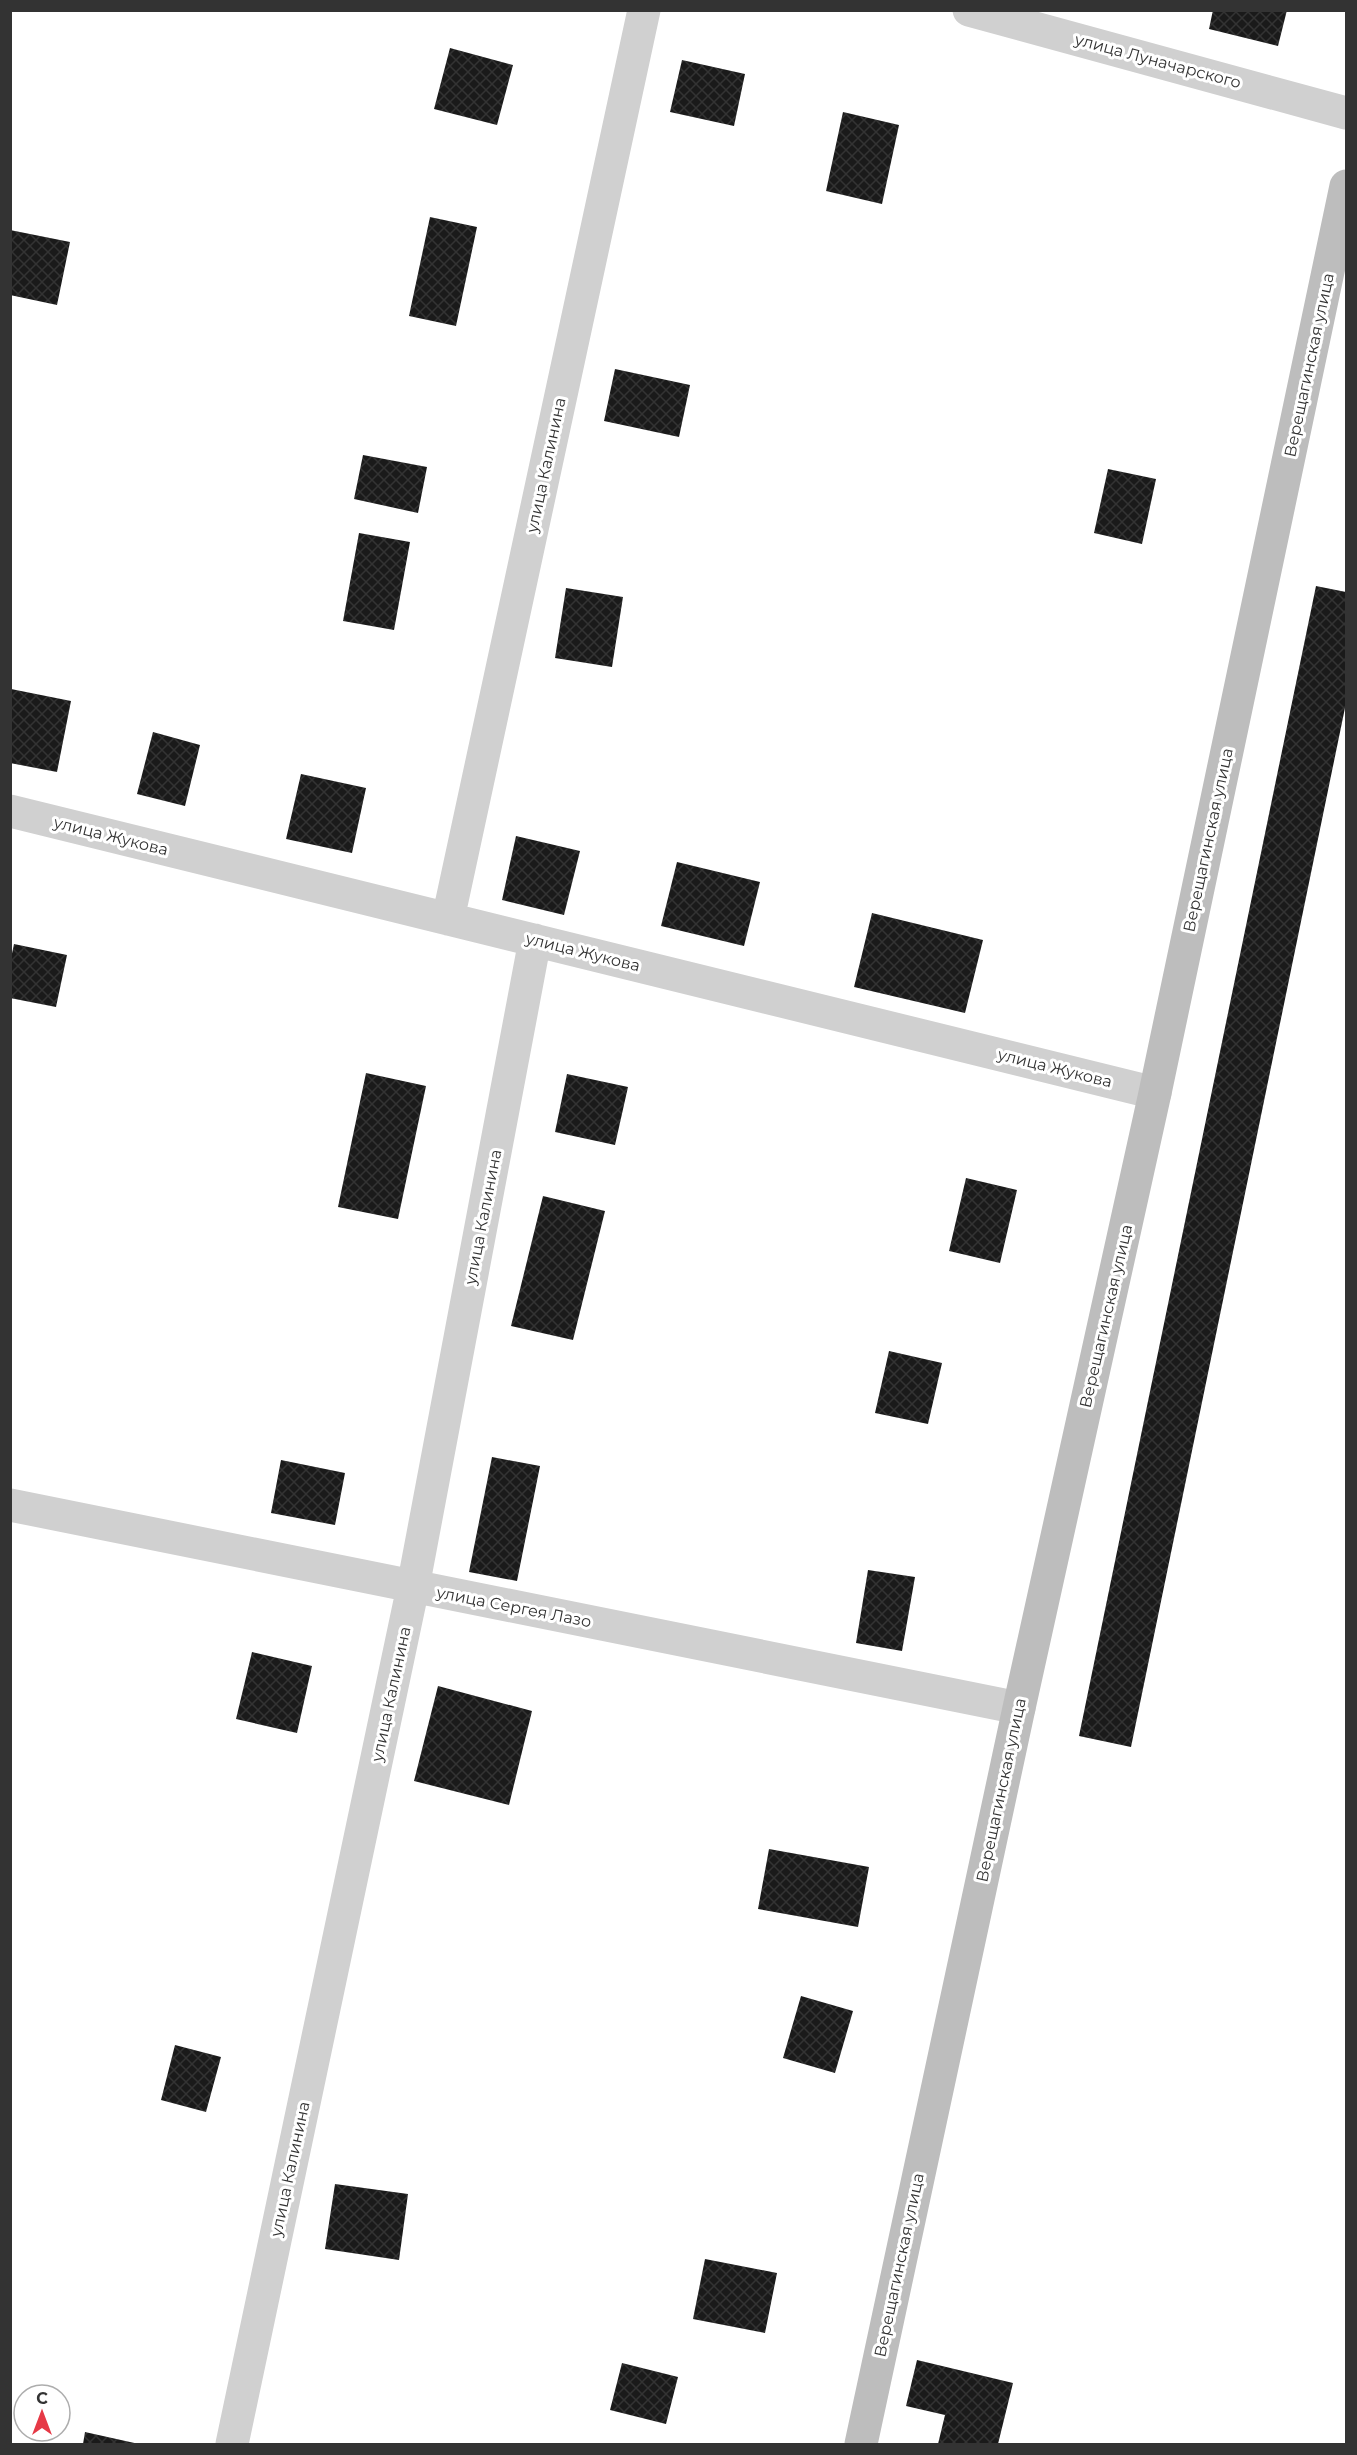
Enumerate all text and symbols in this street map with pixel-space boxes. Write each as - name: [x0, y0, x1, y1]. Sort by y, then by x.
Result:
- street label: улица Луначарского: [1072, 29, 1243, 92]
- street label: Верещагинская улица: [1280, 271, 1338, 459]
- street label: улица Калинина: [522, 396, 570, 535]
- street label: Верещагинская улица: [1179, 746, 1237, 934]
- street label: улица Жукова: [51, 812, 170, 859]
- street label: улица Жукова: [523, 928, 642, 975]
- street label: улица Жукова: [995, 1044, 1114, 1091]
- street label: улица Калинина: [460, 1148, 505, 1287]
- street label: Верещагинская улица: [1076, 1222, 1136, 1410]
- street label: улица Сергея Лазо: [434, 1582, 593, 1631]
- street label: улица Калинина: [367, 1625, 415, 1764]
- street label: Верещагинская улица: [972, 1696, 1030, 1884]
- street label: улица Калинина: [266, 2100, 314, 2239]
- street label: Верещагинская улица: [870, 2171, 928, 2359]
- north arrow: [12, 2383, 72, 2443]
- text: С: [36, 2389, 48, 2408]

